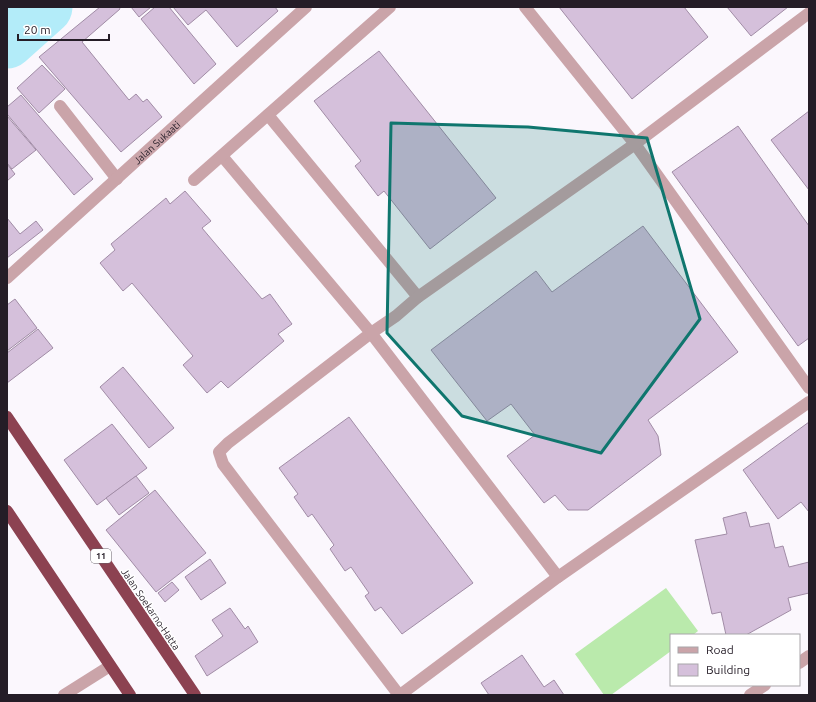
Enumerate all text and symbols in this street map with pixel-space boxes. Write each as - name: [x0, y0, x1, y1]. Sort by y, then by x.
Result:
- scale bar: [18, 16, 109, 42]
- text: 20 m: [24, 23, 51, 36]
- street label: Jalan Sukaati: [132, 119, 182, 166]
- road number: 11: [91, 549, 111, 563]
- street label: Jalan Soekarno-Hatta: [119, 566, 182, 652]
- legend: [670, 634, 800, 686]
- text: Road: [706, 643, 734, 656]
- text: Building: [706, 663, 750, 676]

